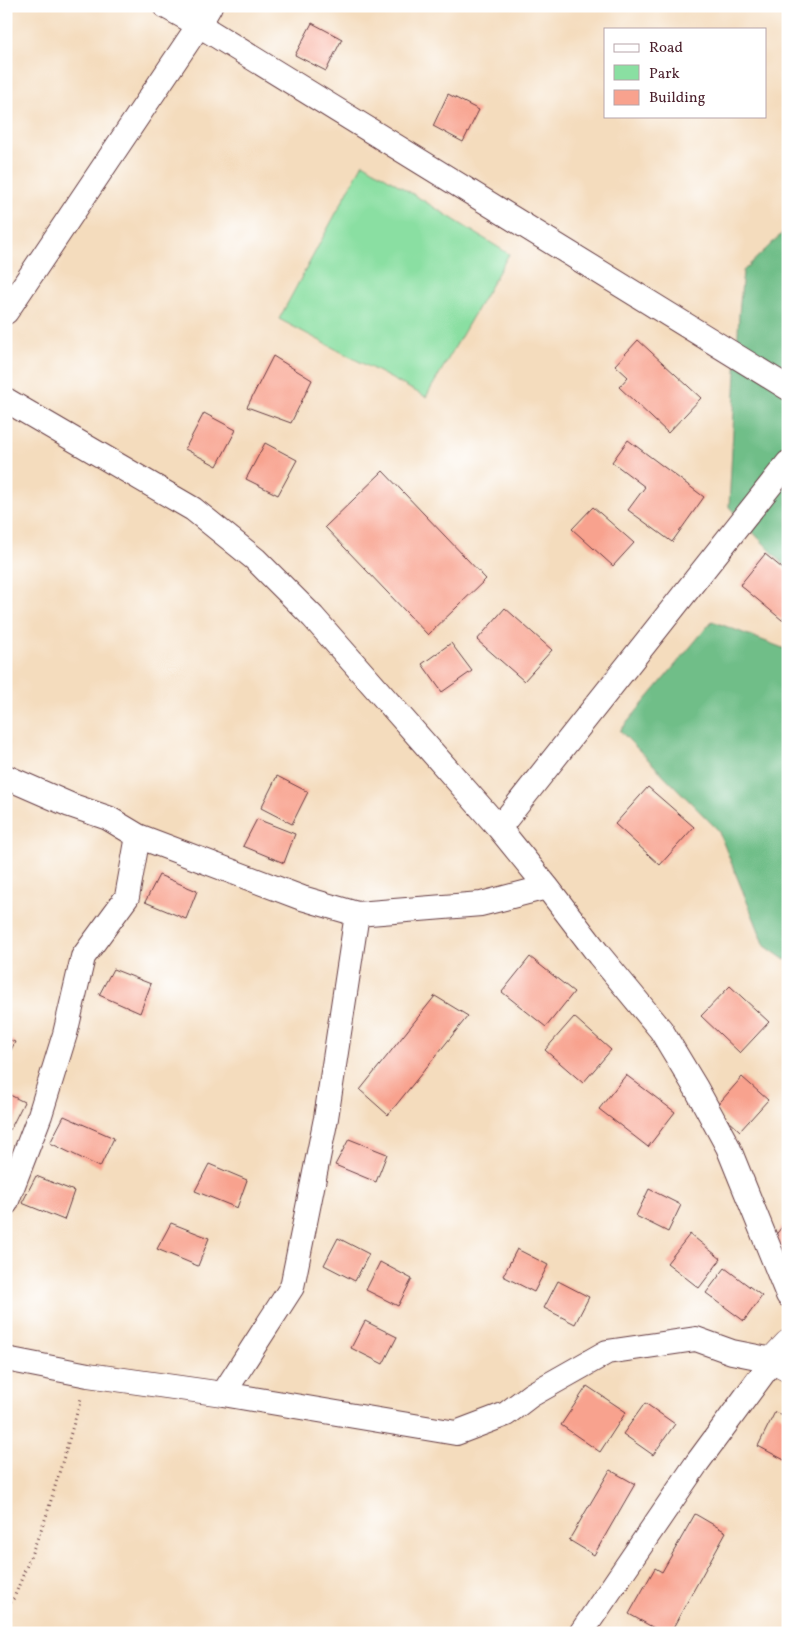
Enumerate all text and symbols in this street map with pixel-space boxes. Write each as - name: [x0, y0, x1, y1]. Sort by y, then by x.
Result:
- legend: [604, 28, 766, 118]
- text: Road: [649, 38, 683, 59]
- text: Park: [649, 64, 680, 85]
- text: Building: [649, 88, 706, 109]

